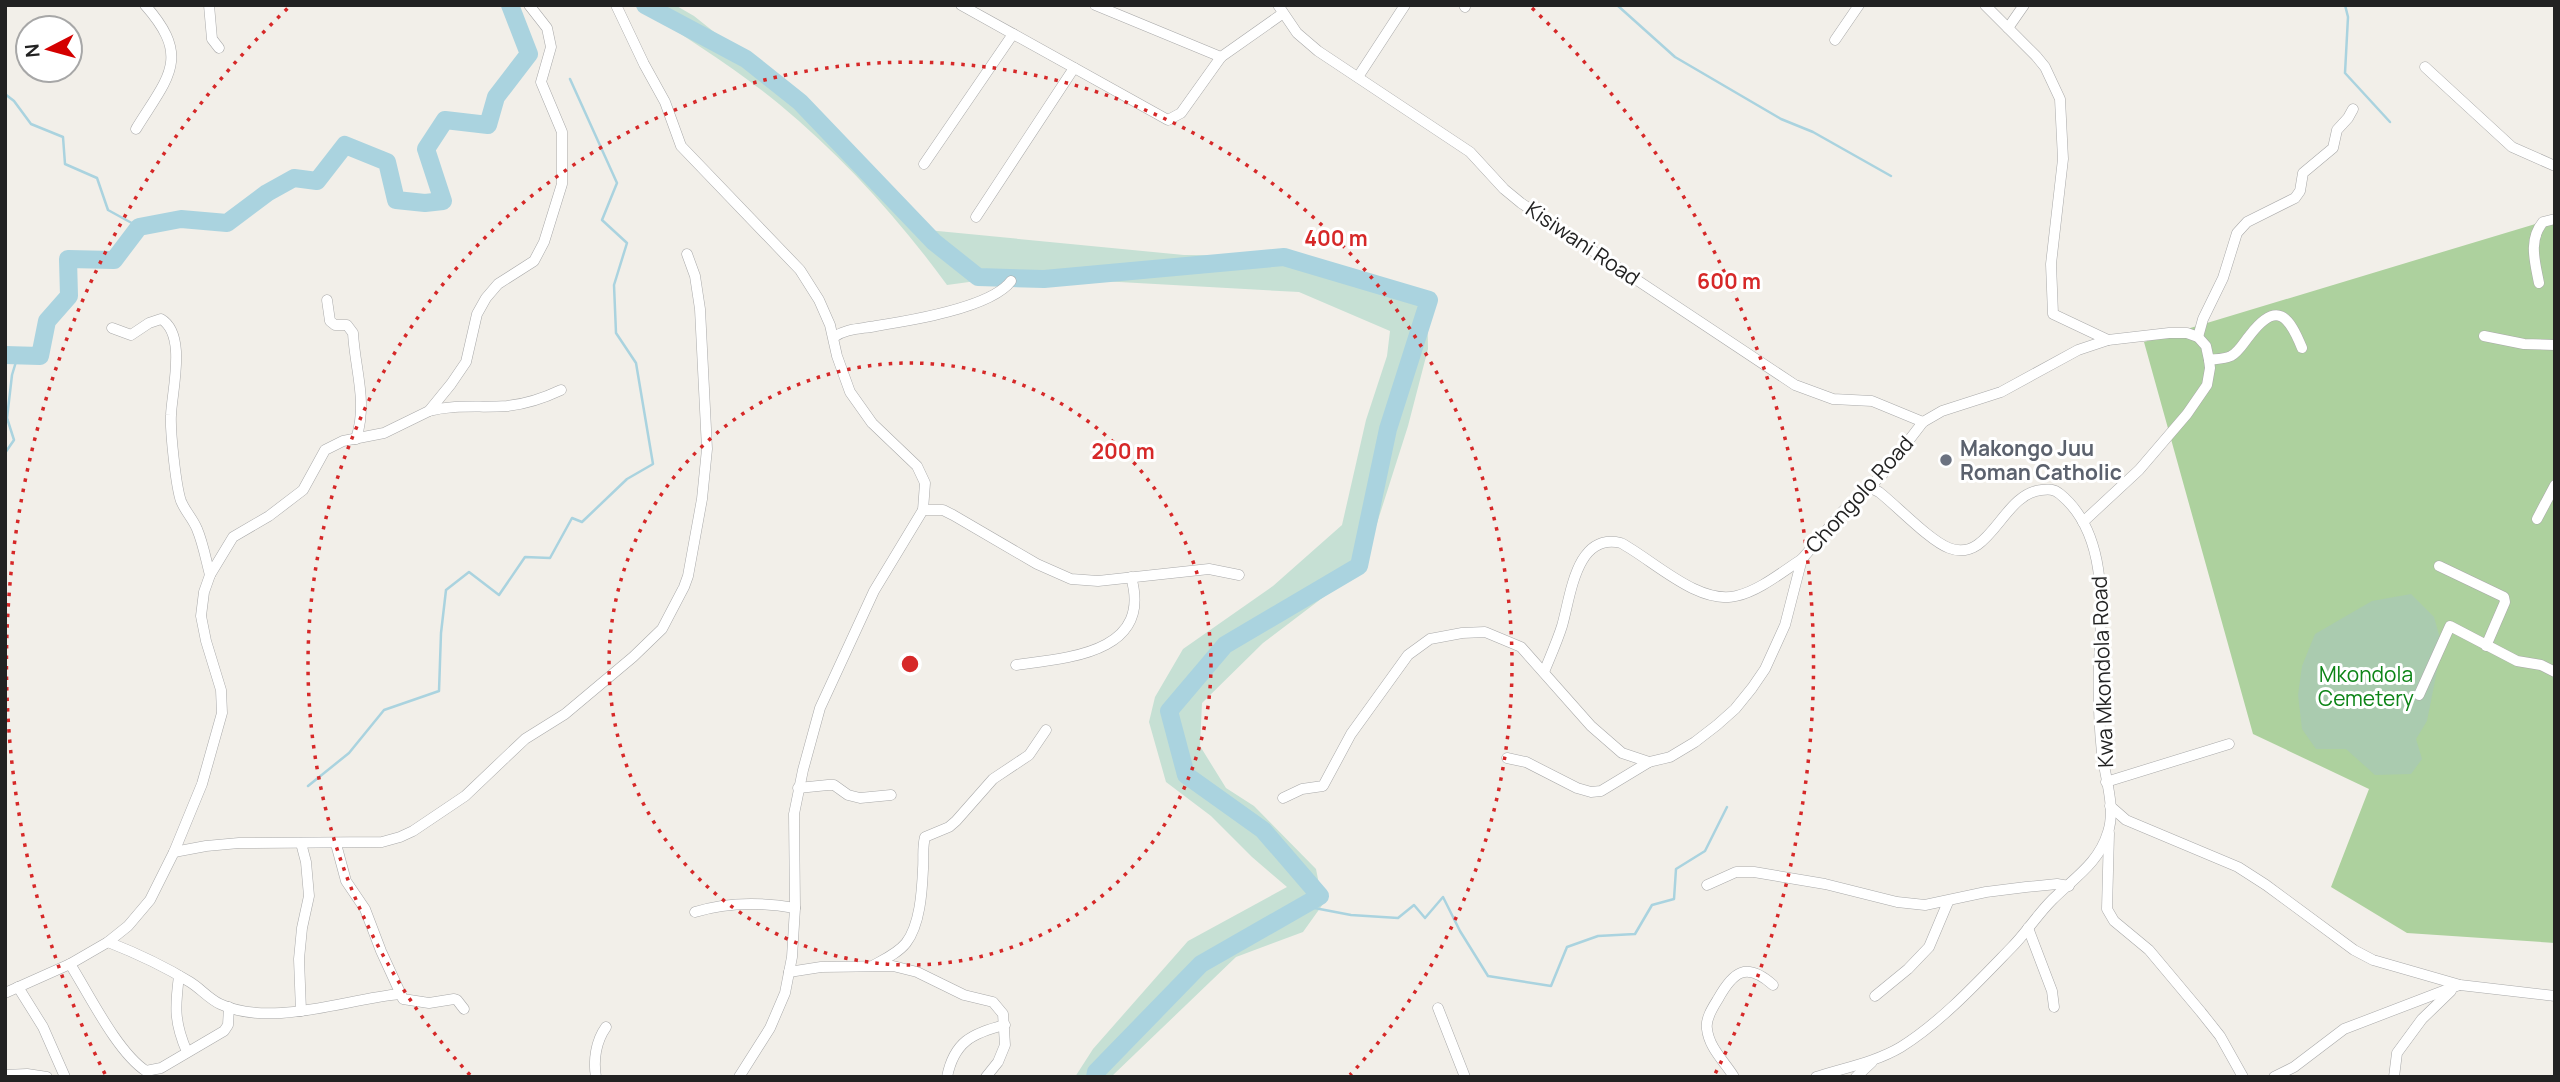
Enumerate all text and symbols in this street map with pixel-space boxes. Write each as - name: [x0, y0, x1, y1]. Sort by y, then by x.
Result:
- north arrow: [14, 14, 84, 84]
- text: N: [18, 43, 46, 59]
- street label: Kisiwani Road: [1521, 195, 1645, 291]
- text: 400 m: [1304, 224, 1368, 252]
- text: 600 m: [1697, 267, 1761, 295]
- street label: Chongolo Road: [1799, 429, 1919, 559]
- place label: Makongo Juu Roman Catholic: [1960, 434, 2122, 486]
- text: 200 m: [1091, 437, 1155, 465]
- marker: Makongo Juu Roman Catholic: [1938, 452, 1954, 468]
- street label: Kwa Mkondola Road: [2085, 576, 2119, 768]
- centre of rings: [898, 652, 922, 676]
- park label: Mkondola Cemetery: [2318, 660, 2414, 712]

